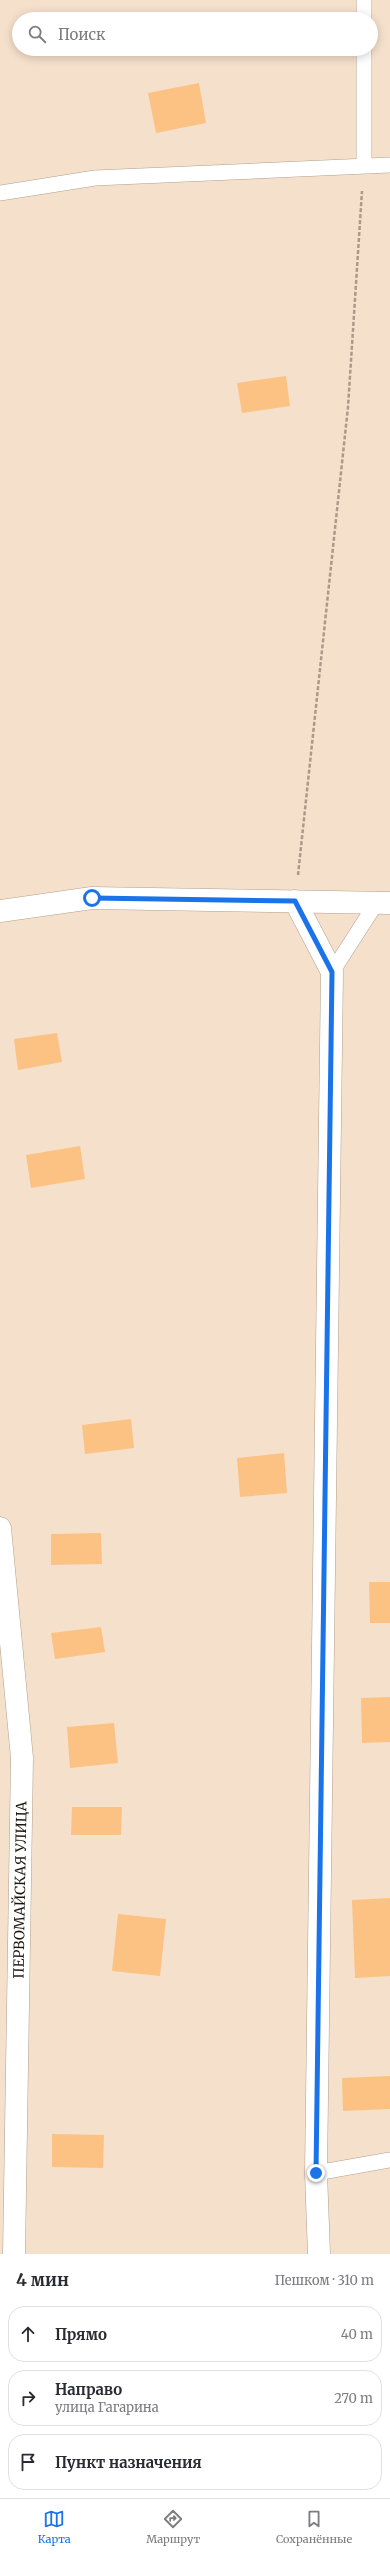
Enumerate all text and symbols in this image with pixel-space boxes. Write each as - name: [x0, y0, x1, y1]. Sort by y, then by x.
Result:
- search box: [12, 12, 378, 56]
- icon: search: [26, 23, 48, 45]
- text: Поиск: [58, 25, 105, 44]
- route start: [83, 889, 101, 907]
- street label: ПЕРВОМАЙСКАЯ УЛИЦА: [9, 1801, 31, 1979]
- route end: [307, 2164, 325, 2182]
- text: 4 мин: [16, 2269, 69, 2291]
- text: Пешком · 310 m: [275, 2272, 374, 2289]
- icon: ahead: [17, 2323, 39, 2345]
- text: Прямо: [55, 2325, 107, 2344]
- text: 40 m: [341, 2326, 373, 2343]
- text: Направо: [55, 2380, 122, 2399]
- icon: right: [17, 2387, 39, 2409]
- text: 270 m: [334, 2390, 373, 2407]
- text: улица Гагарина: [55, 2399, 159, 2416]
- icon: arrive: [17, 2451, 39, 2473]
- text: Пункт назначения: [55, 2453, 202, 2472]
- tab: Карта: [38, 2508, 71, 2546]
- tab: Маршрут: [146, 2508, 200, 2546]
- tab: Сохранённые: [276, 2508, 352, 2546]

